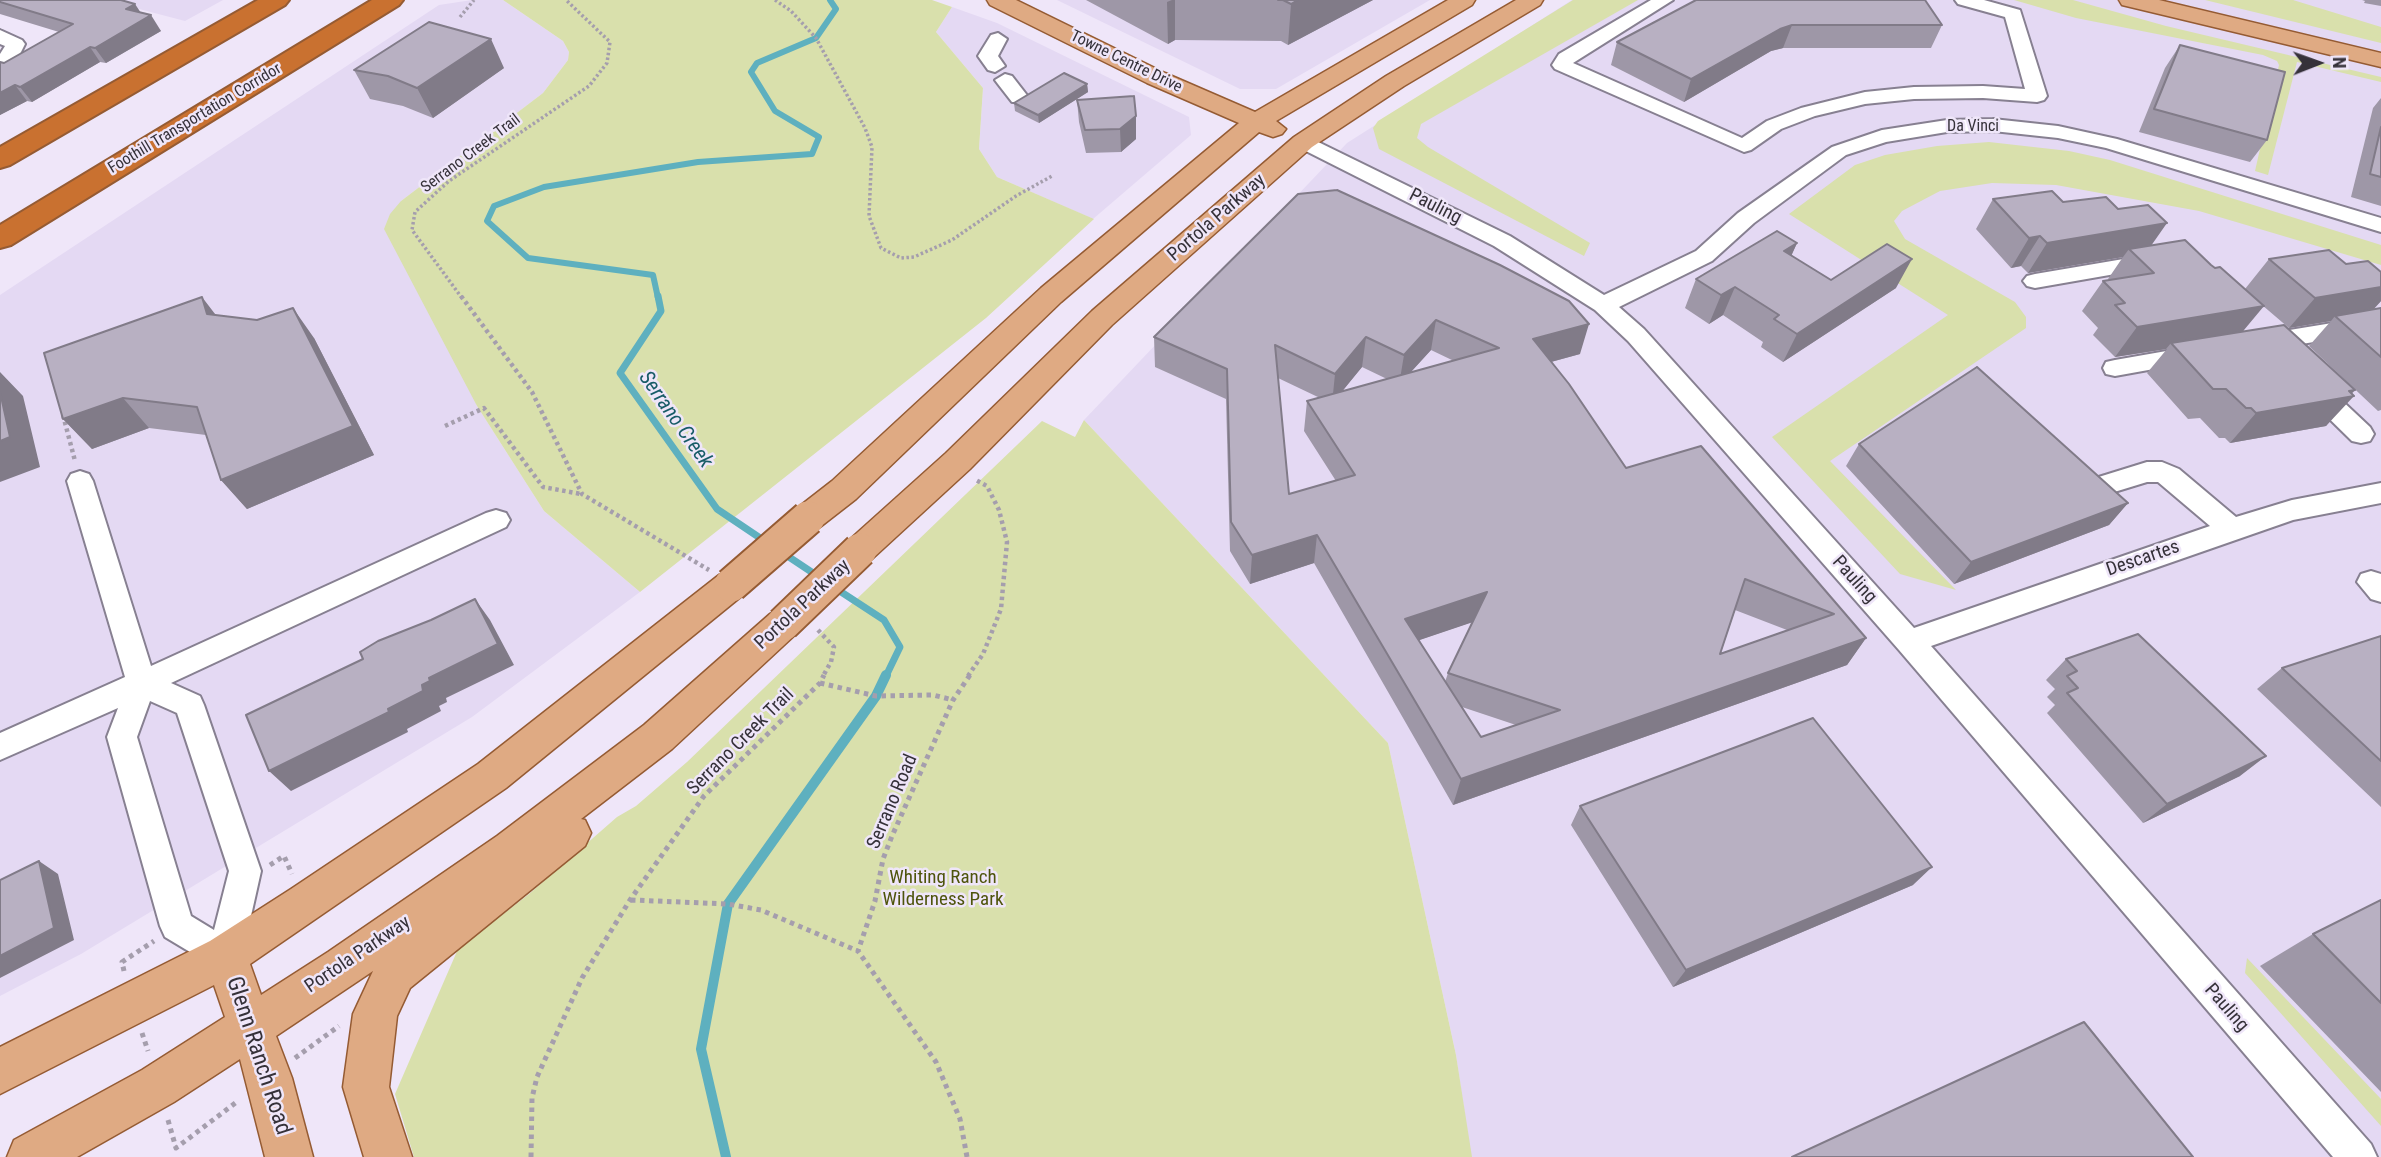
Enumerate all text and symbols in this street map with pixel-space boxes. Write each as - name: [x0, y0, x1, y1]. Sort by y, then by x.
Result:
- street label: Towne Centre Drive: [1067, 27, 1185, 97]
- north arrow: [2283, 28, 2353, 98]
- text: N: [2328, 57, 2351, 69]
- street label: Foothill Transportation Corridor: [105, 60, 285, 178]
- street label: Serrano Creek Trail: [418, 110, 524, 198]
- street label: Da Vinci: [1947, 117, 1999, 137]
- street label: Portola Parkway: [1163, 169, 1271, 267]
- street label: Pauling: [1405, 184, 1465, 230]
- water label: Serrano Creek: [632, 367, 718, 473]
- street label: Descartes: [2103, 536, 2183, 582]
- street label: Pauling: [1827, 552, 1881, 608]
- street label: Portola Parkway: [751, 555, 855, 655]
- street label: Serrano Creek Trail: [683, 684, 799, 800]
- street label: Serrano Road: [863, 751, 923, 853]
- park label: Whiting Ranch Wilderness Park: [883, 867, 1003, 911]
- street label: Portola Parkway: [301, 911, 415, 999]
- street label: Glenn Ranch Road: [219, 973, 297, 1139]
- street label: Pauling: [2199, 979, 2253, 1037]

